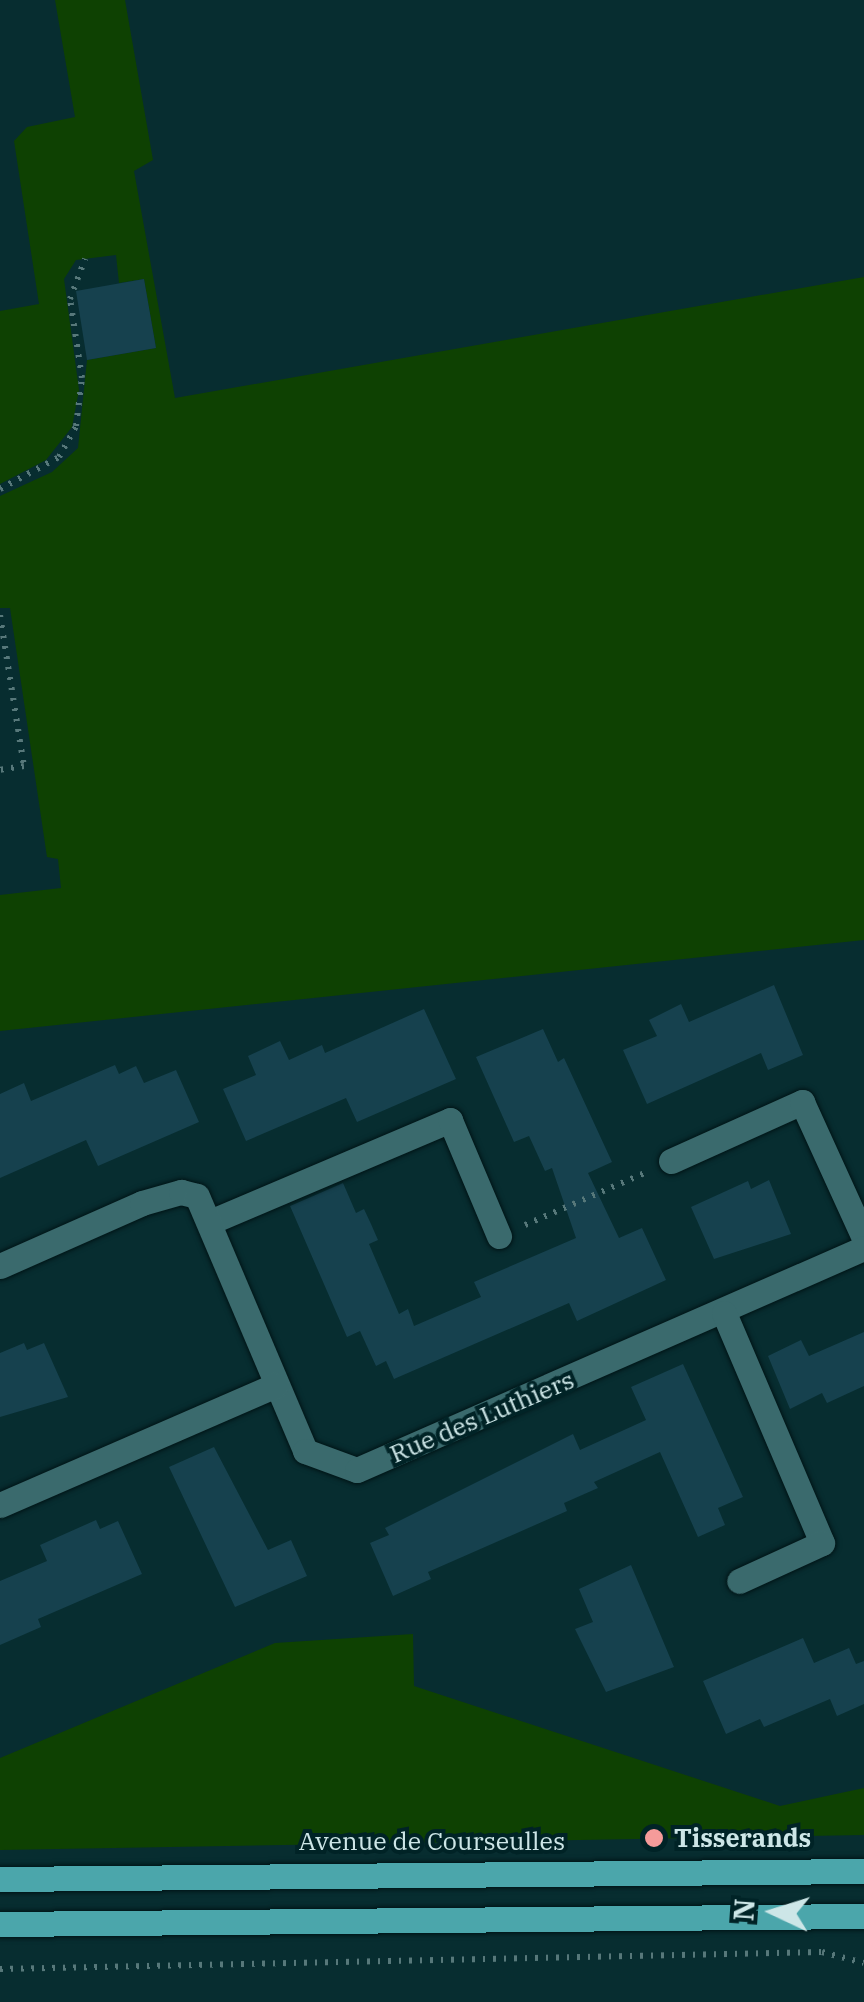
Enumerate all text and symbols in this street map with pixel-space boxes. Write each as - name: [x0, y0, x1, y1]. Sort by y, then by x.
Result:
- street label: Rue des Luthiers: [385, 1365, 579, 1469]
- place label: Tisserands: [674, 1823, 811, 1853]
- street label: Avenue de Courseulles: [299, 1826, 565, 1856]
- marker: Tisserands: [643, 1827, 665, 1849]
- north arrow: [724, 1862, 824, 1962]
- text: N: [724, 1898, 763, 1922]

